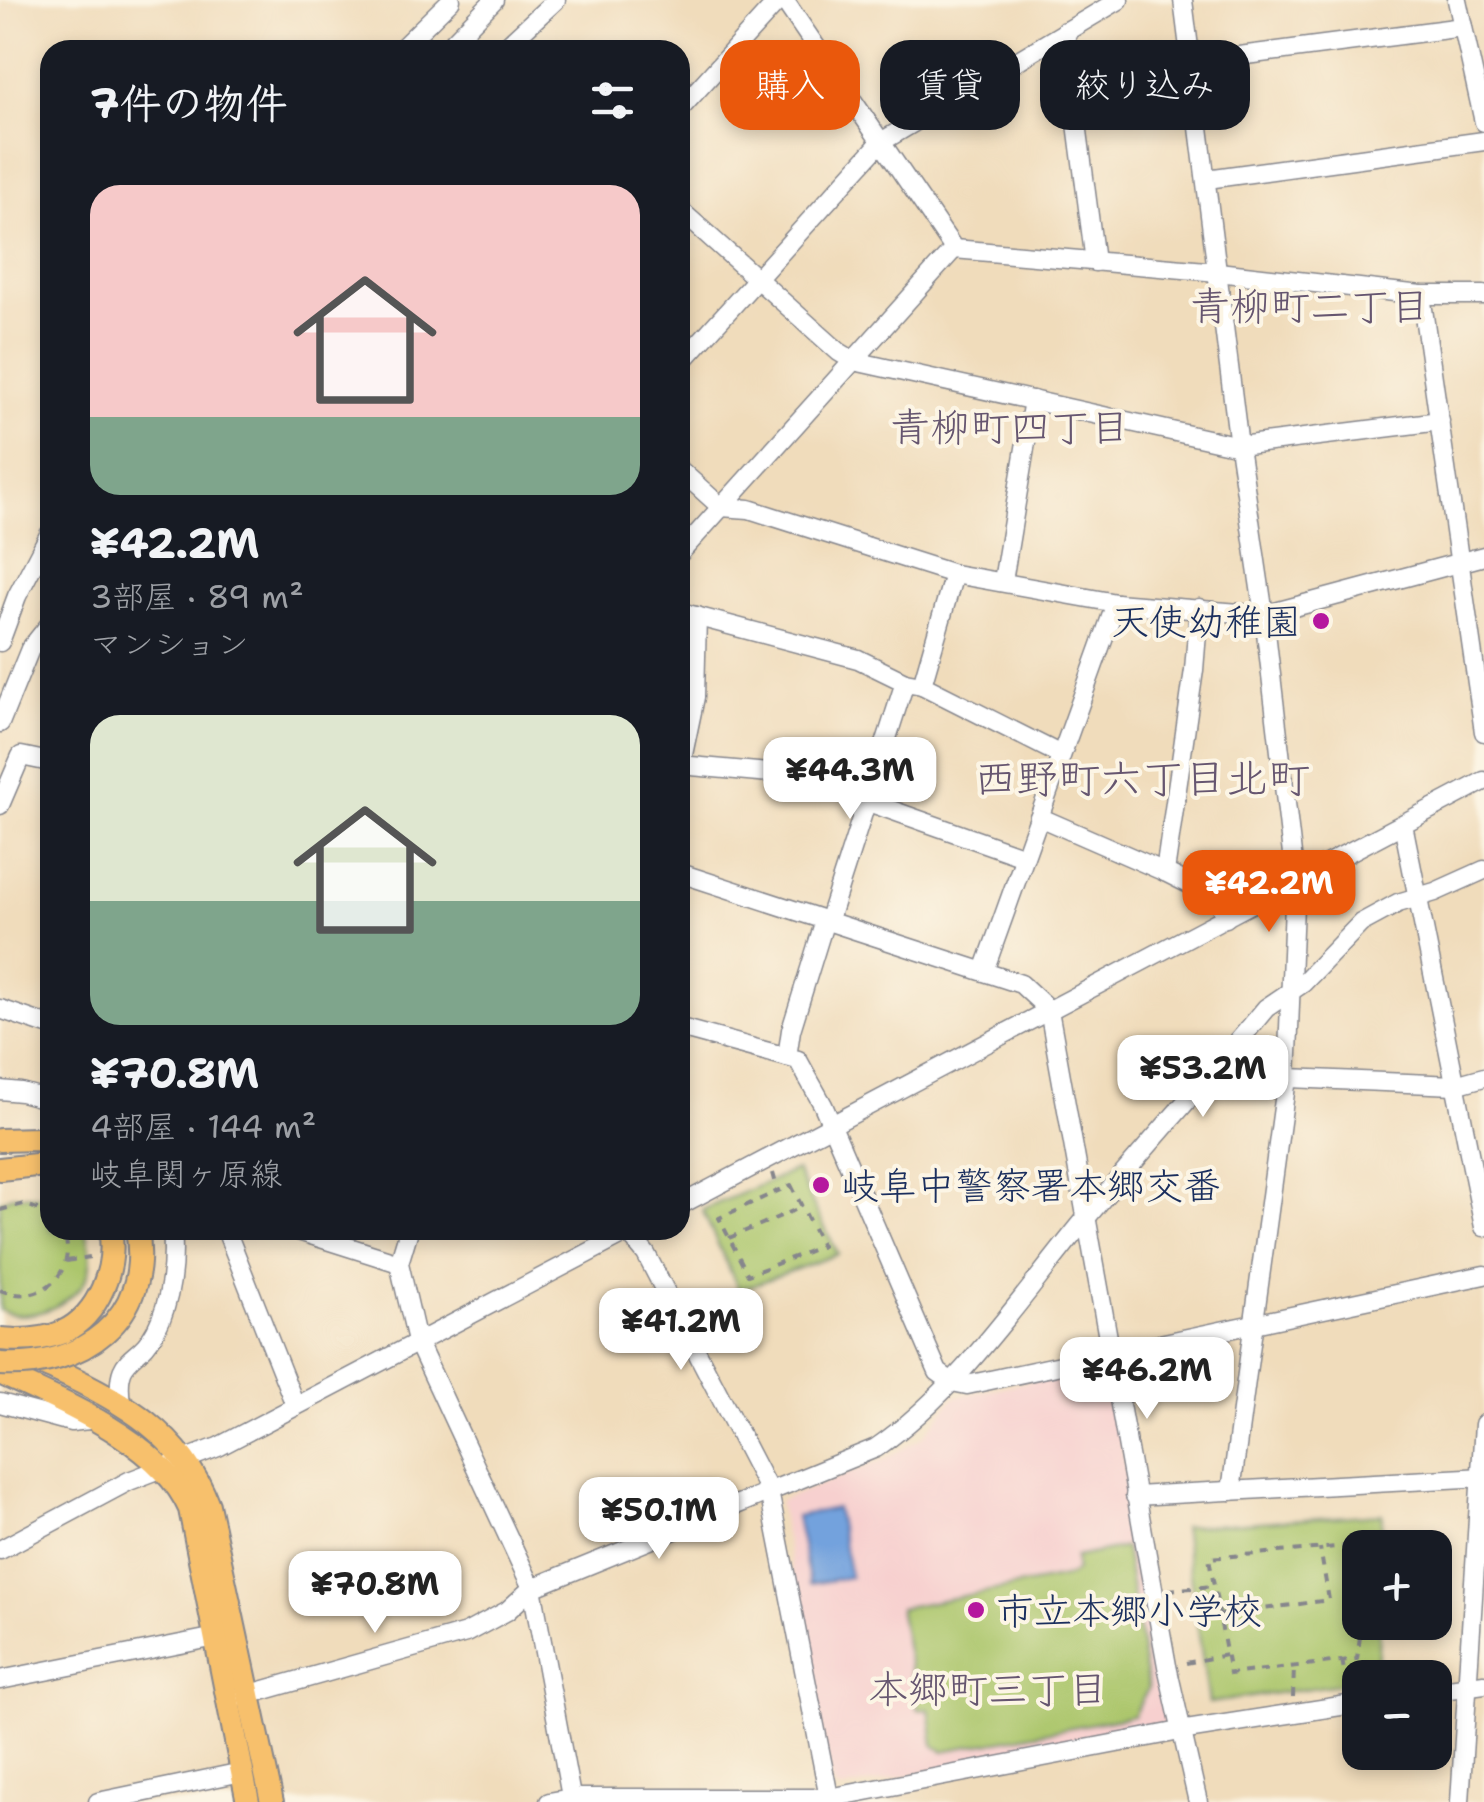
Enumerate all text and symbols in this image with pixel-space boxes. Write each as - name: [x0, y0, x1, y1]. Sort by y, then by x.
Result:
- chip: 購入: [720, 40, 860, 130]
- chip: 賃貸: [880, 40, 1020, 130]
- chip: 絞り込み: [1040, 40, 1250, 130]
- icon: filters: [585, 73, 640, 128]
- text: 7件の物件: [90, 75, 287, 131]
- icon: home: [275, 250, 455, 430]
- district label: 青柳町二丁目: [1190, 279, 1430, 333]
- district label: 青柳町四丁目: [890, 400, 1130, 454]
- text: ¥42.2M: [90, 515, 260, 571]
- text: 3部屋 · 89 m²: [90, 575, 304, 618]
- place label: 天使幼稚園: [1111, 596, 1301, 647]
- marker: 天使幼稚園: [1310, 610, 1332, 632]
- text: マンション: [90, 622, 249, 665]
- pin: ¥44.3M: [769, 737, 931, 822]
- text: ¥44.3M: [785, 748, 915, 791]
- district label: 西野町六丁目北町: [974, 750, 1310, 806]
- icon: home: [275, 780, 455, 960]
- pin: ¥42.2M: [1188, 850, 1350, 935]
- text: ¥42.2M: [1204, 861, 1334, 904]
- pin: ¥53.2M: [1122, 1035, 1284, 1120]
- text: ¥70.8M: [90, 1045, 259, 1101]
- text: ¥53.2M: [1139, 1046, 1267, 1089]
- text: 4部屋 · 144 m²: [90, 1105, 316, 1148]
- text: 岐阜関ヶ原線: [90, 1152, 282, 1195]
- place label: 岐阜中警察署本郷交番: [841, 1160, 1221, 1211]
- marker: 岐阜中警察署本郷交番: [810, 1174, 832, 1196]
- pin: ¥41.2M: [600, 1288, 762, 1373]
- text: ¥41.2M: [621, 1299, 741, 1342]
- pin: ¥46.2M: [1066, 1337, 1228, 1422]
- text: ¥46.2M: [1082, 1348, 1212, 1391]
- pin: ¥50.1M: [578, 1477, 740, 1562]
- text: ¥50.1M: [601, 1488, 717, 1531]
- map controls: [1342, 1530, 1452, 1770]
- button: +: [1342, 1530, 1452, 1640]
- pin: ¥70.8M: [294, 1551, 456, 1636]
- text: ¥70.8M: [311, 1562, 439, 1605]
- place label: 市立本郷小学校: [996, 1585, 1262, 1636]
- marker: 市立本郷小学校: [965, 1599, 987, 1621]
- button: −: [1342, 1660, 1452, 1770]
- district label: 本郷町三丁目: [868, 1662, 1108, 1716]

